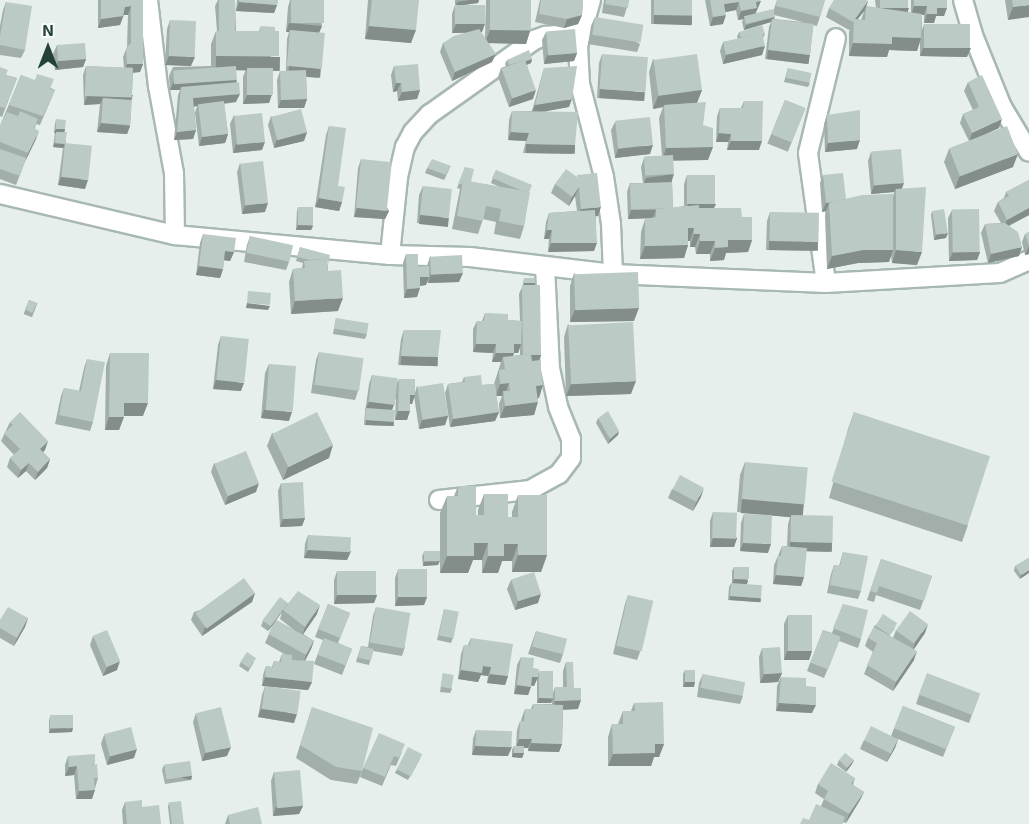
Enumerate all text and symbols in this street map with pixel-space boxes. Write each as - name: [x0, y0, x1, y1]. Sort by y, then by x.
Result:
- north arrow: [18, 18, 78, 78]
- text: N: [42, 20, 54, 39]

